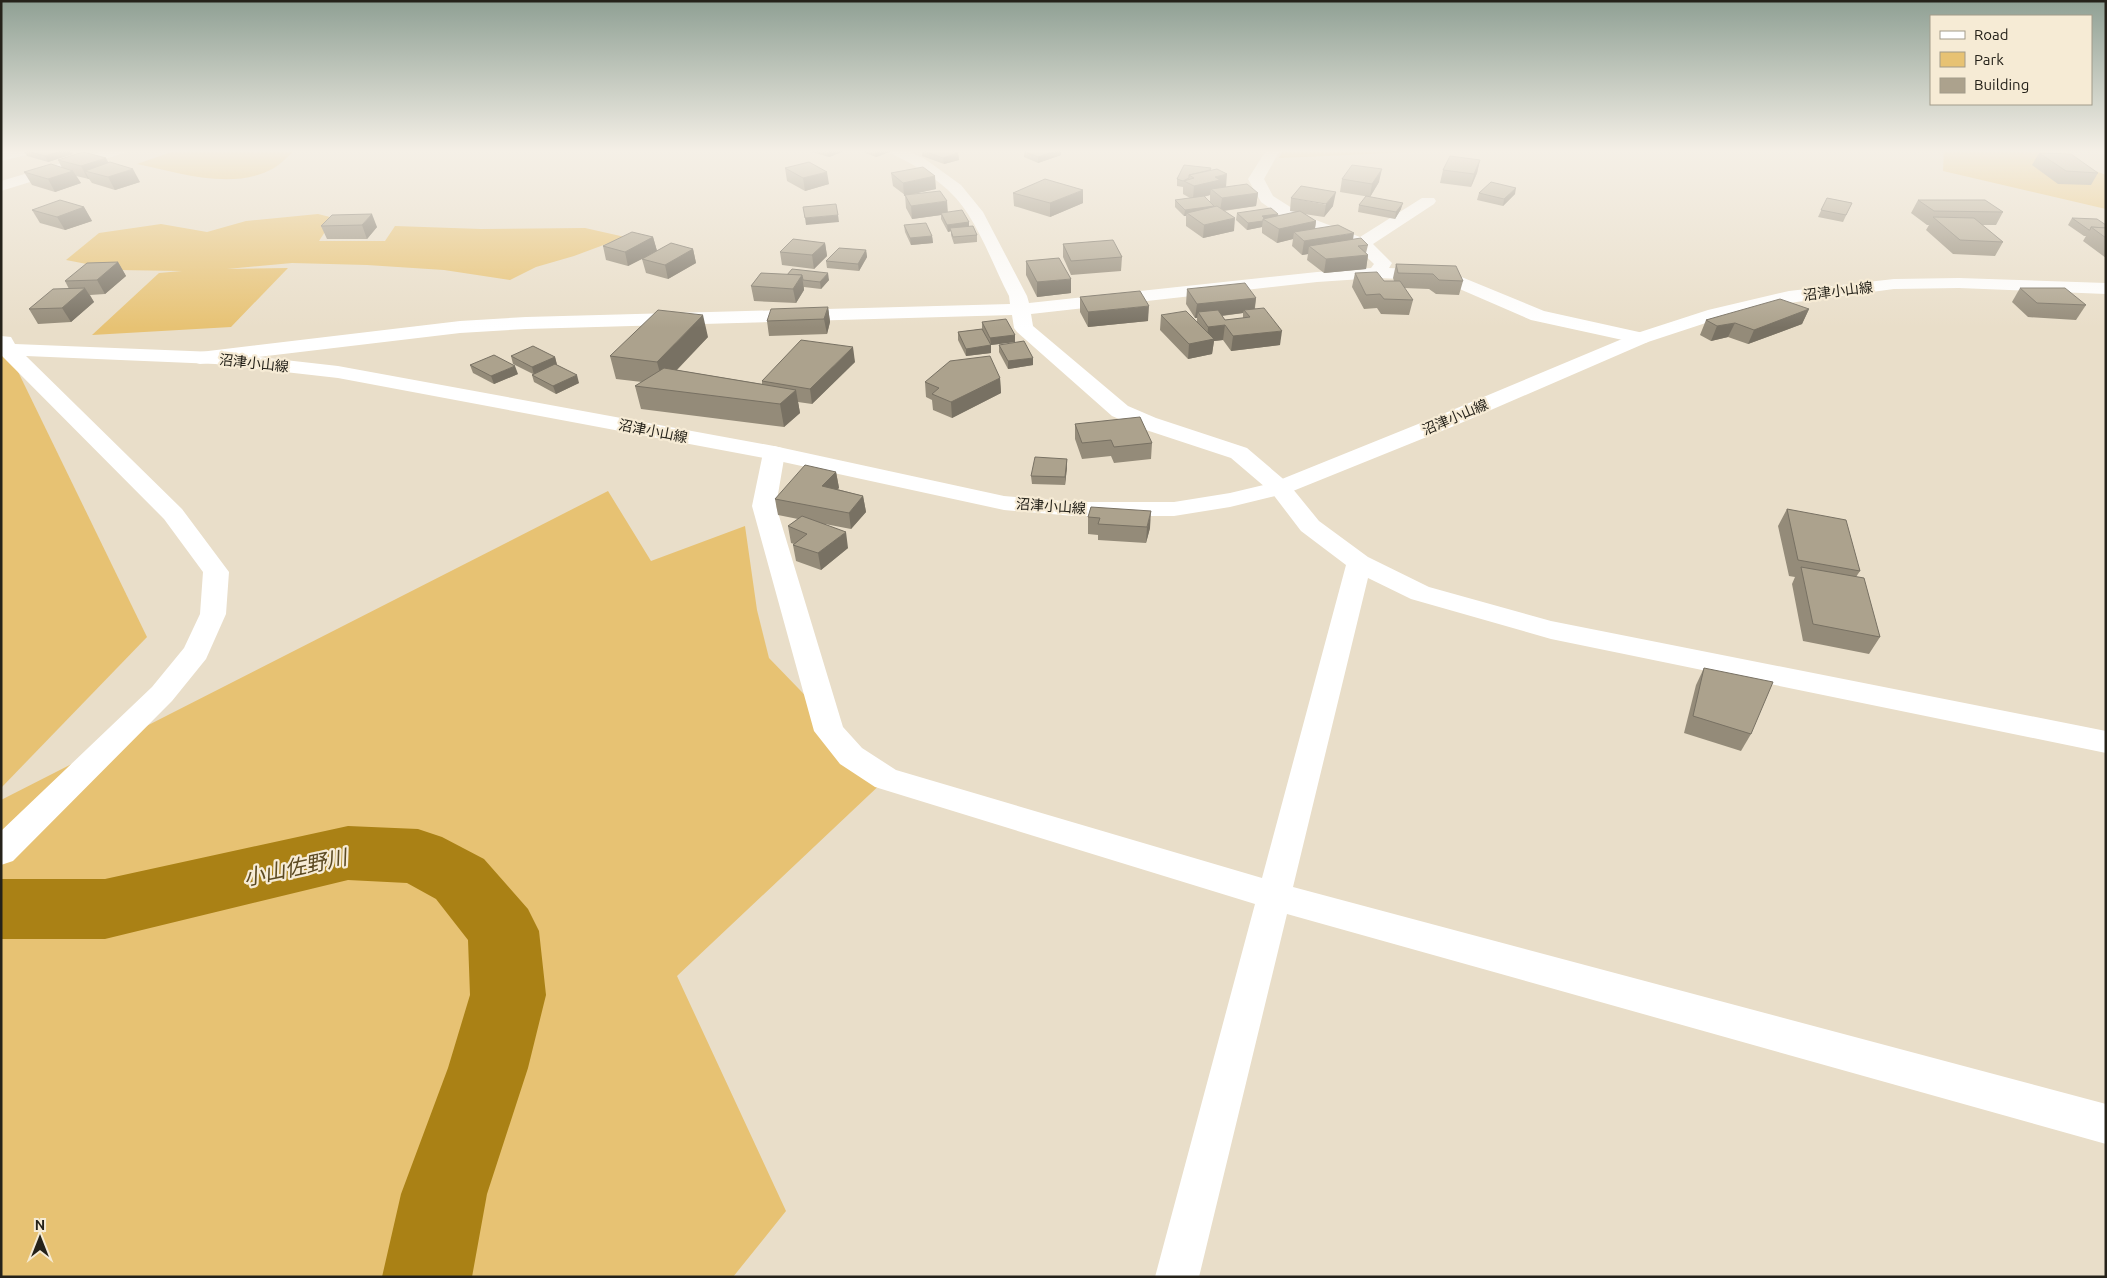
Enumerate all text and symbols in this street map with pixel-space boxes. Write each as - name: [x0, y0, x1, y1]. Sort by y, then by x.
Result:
- legend: [1930, 15, 2092, 105]
- text: Road: [1974, 26, 2009, 43]
- text: Park: [1974, 51, 2004, 68]
- text: Building: [1974, 76, 2029, 93]
- street label: 沼津小山線: [1802, 279, 1874, 303]
- street label: 沼津小山線: [218, 351, 290, 375]
- street label: 沼津小山線: [1420, 396, 1490, 438]
- street label: 沼津小山線: [617, 416, 689, 446]
- street label: 沼津小山線: [1016, 496, 1086, 516]
- water label: 小山佐野川: [241, 844, 351, 890]
- north arrow: [15, 1213, 65, 1263]
- text: N: [35, 1217, 45, 1233]

